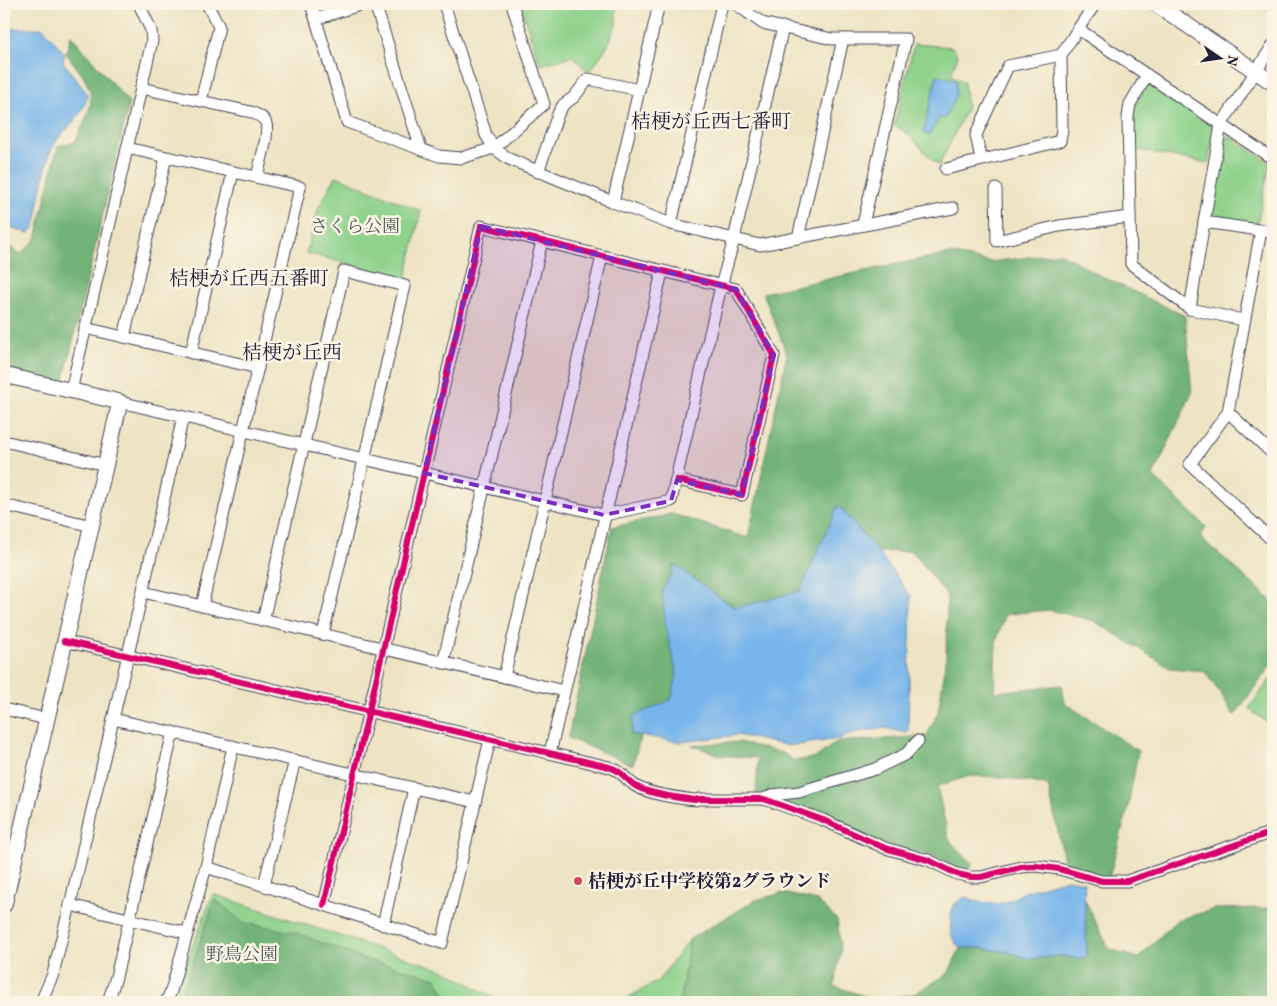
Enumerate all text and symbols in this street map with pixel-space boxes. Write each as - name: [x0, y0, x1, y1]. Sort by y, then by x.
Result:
- north arrow: [1194, 32, 1244, 82]
- text: N: [1221, 53, 1242, 68]
- district label: 桔梗が丘西七番町: [631, 109, 791, 137]
- park label: さくら公園: [310, 215, 400, 240]
- district label: 桔梗が丘西五番町: [169, 266, 329, 294]
- district label: 桔梗が丘西: [242, 340, 342, 368]
- place label: 桔梗が丘中学校第2グラウンド: [588, 870, 831, 895]
- marker: 桔梗が丘中学校第2グラウンド: [572, 875, 584, 887]
- park label: 野鳥公園: [206, 943, 278, 968]

